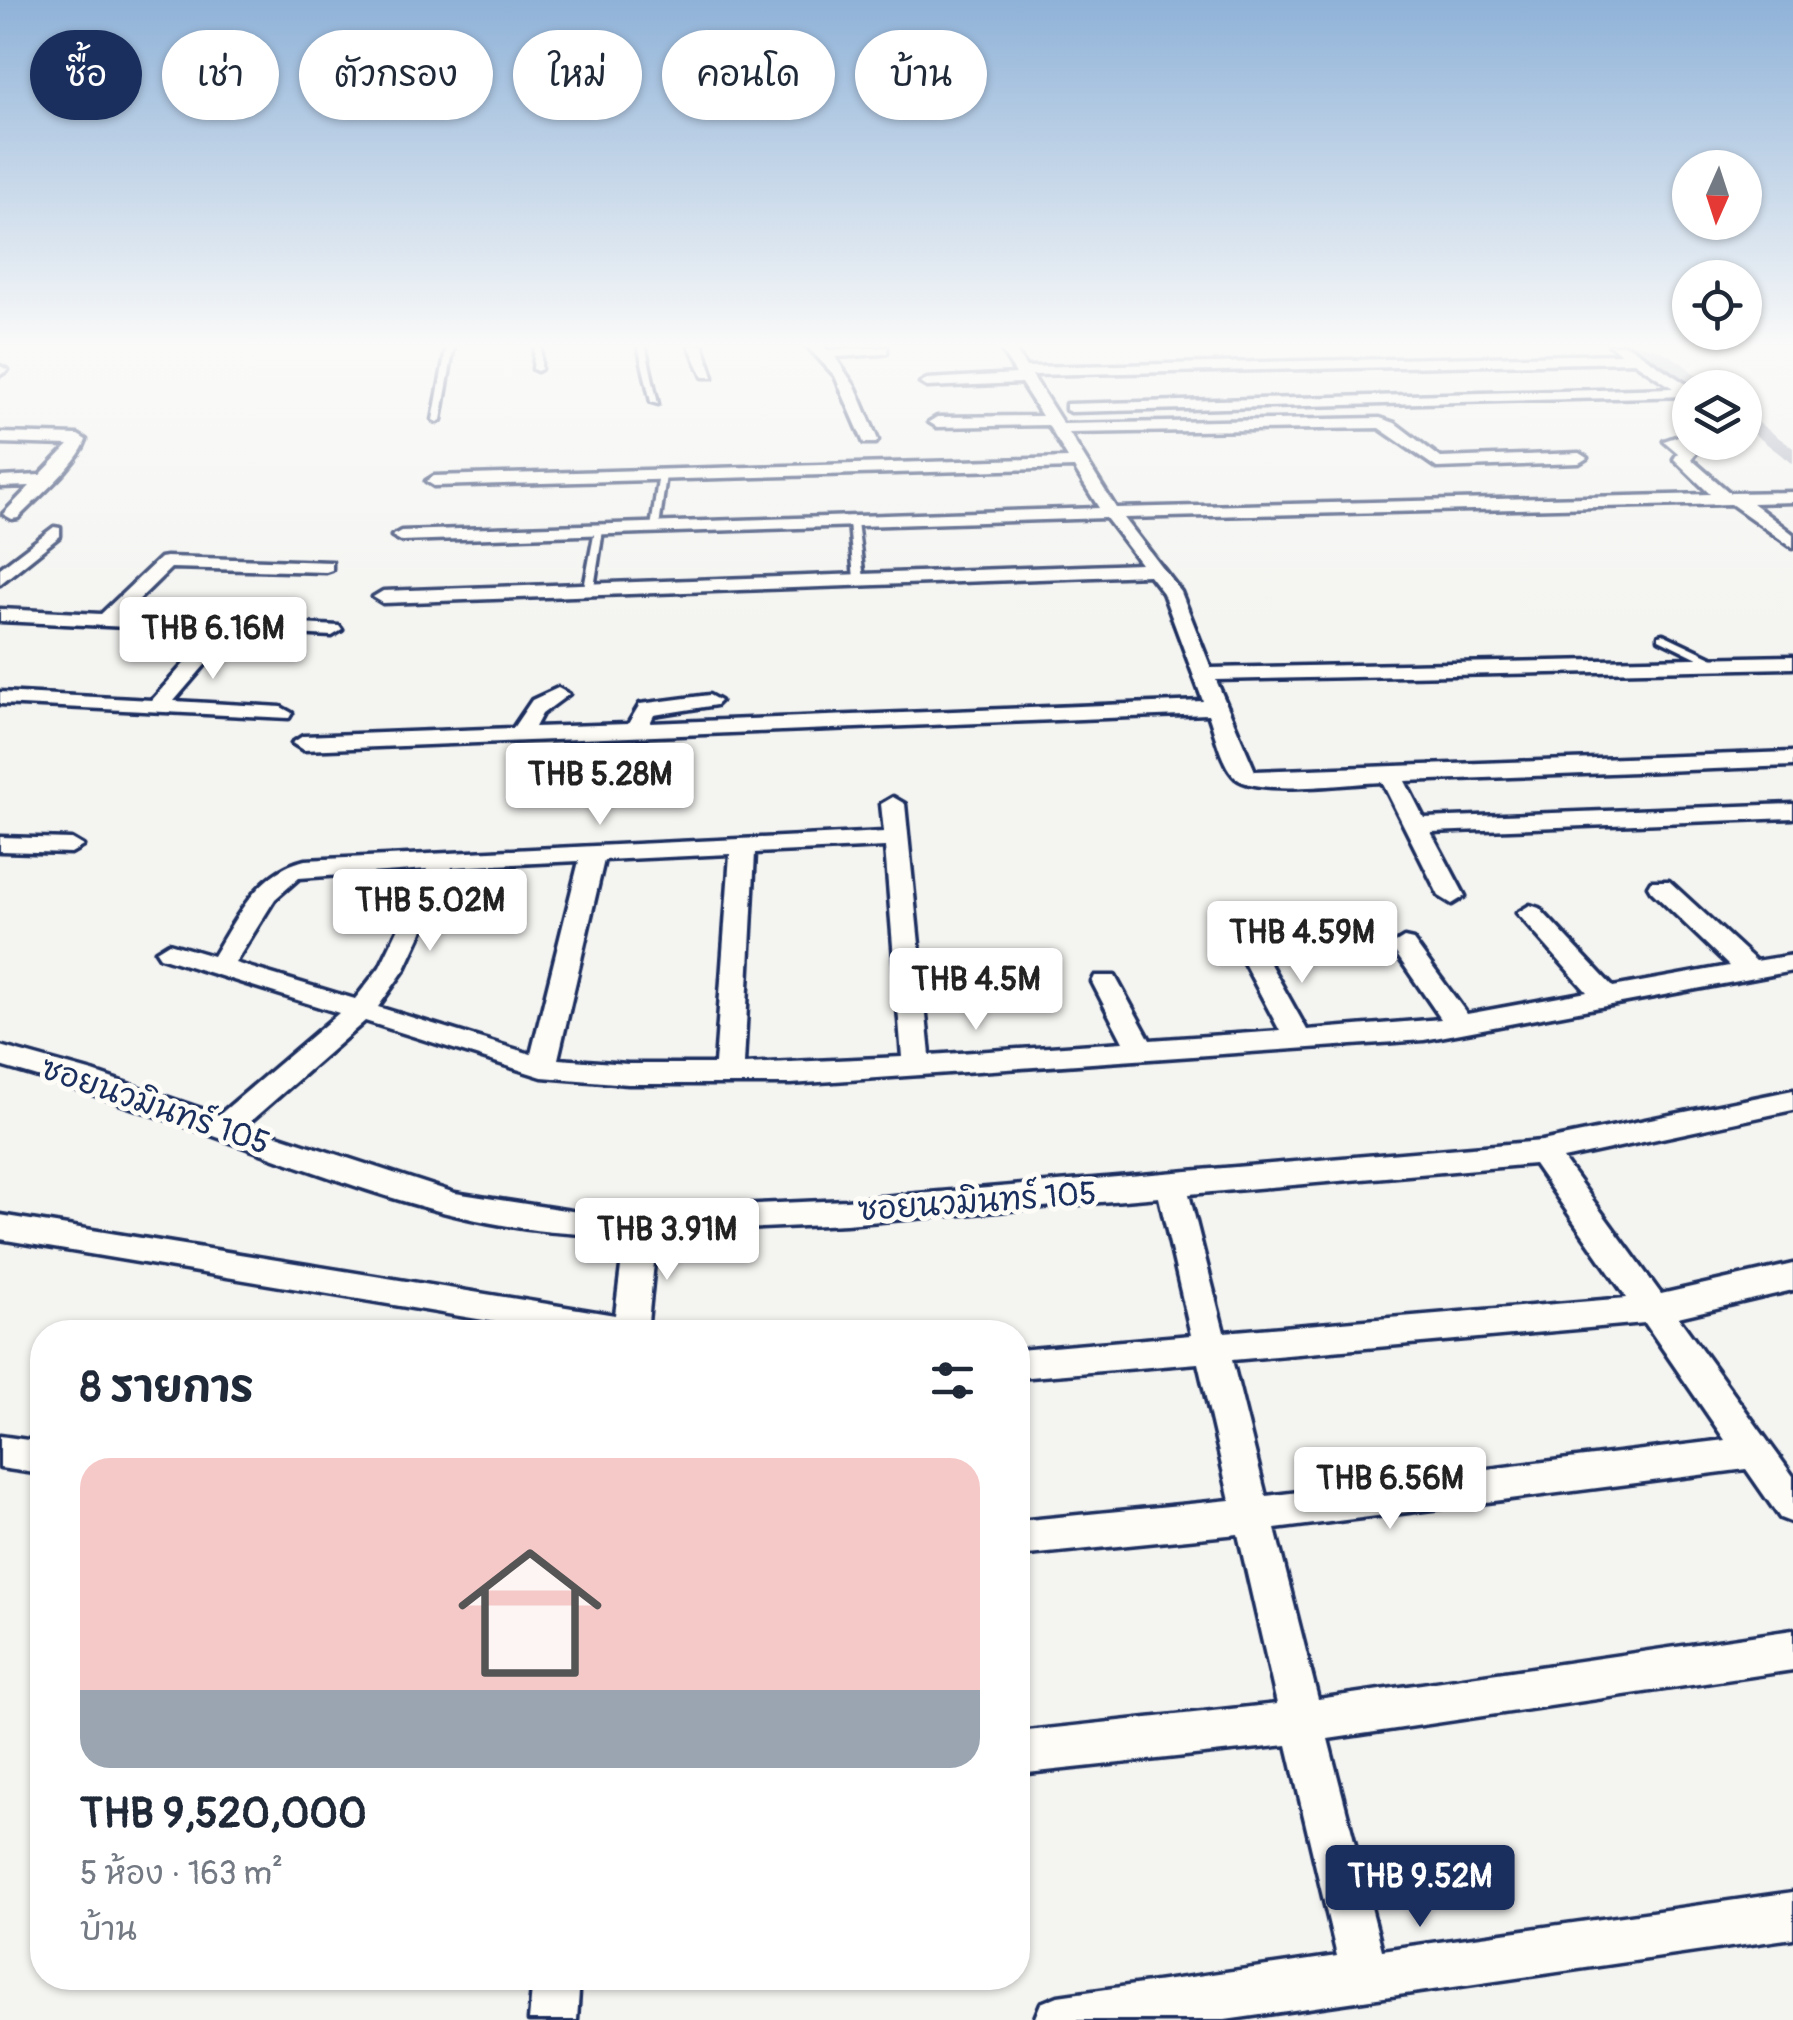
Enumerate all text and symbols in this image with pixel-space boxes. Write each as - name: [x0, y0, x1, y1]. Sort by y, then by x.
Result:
- chip: ซื้อ: [30, 30, 142, 120]
- chip: เช่า: [162, 30, 279, 120]
- chip: ตัวกรอง: [299, 30, 493, 120]
- chip: ใหม่: [513, 30, 642, 120]
- chip: คอนโด: [662, 30, 835, 120]
- chip: บ้าน: [855, 30, 987, 120]
- north arrow: [1672, 150, 1762, 240]
- map controls: [1672, 150, 1762, 460]
- button: locate: [1672, 260, 1762, 350]
- button: layers: [1672, 370, 1762, 460]
- pin: THB 6.16M: [99, 597, 327, 682]
- text: THB 6.16M: [142, 609, 284, 649]
- pin: THB 5.28M: [486, 743, 714, 828]
- text: THB 5.28M: [528, 755, 672, 795]
- pin: THB 5.02M: [316, 869, 544, 954]
- text: THB 5.02M: [355, 881, 505, 921]
- pin: THB 4.59M: [1188, 901, 1416, 986]
- text: THB 4.59M: [1229, 913, 1375, 953]
- pin: THB 4.5M: [873, 948, 1079, 1033]
- text: THB 4.5M: [911, 960, 1041, 1000]
- street label: ซอยนวมินทร์ 105: [35, 1046, 275, 1164]
- street label: ซอยนวมินทร์ 105: [856, 1172, 1098, 1230]
- pin: THB 3.91M: [553, 1198, 781, 1283]
- text: THB 3.91M: [597, 1210, 737, 1250]
- icon: filters: [925, 1353, 980, 1408]
- text: 8 รายการ: [80, 1362, 254, 1414]
- pin: THB 6.56M: [1276, 1447, 1504, 1532]
- text: THB 6.56M: [1316, 1459, 1464, 1499]
- icon: home: [440, 1523, 620, 1703]
- text: THB 9,520,000: [80, 1788, 367, 1840]
- pin: THB 9.52M: [1306, 1845, 1534, 1930]
- text: 5 ห้อง · 163 m²: [80, 1854, 283, 1894]
- text: THB 9.52M: [1348, 1857, 1492, 1897]
- text: บ้าน: [80, 1910, 137, 1950]

